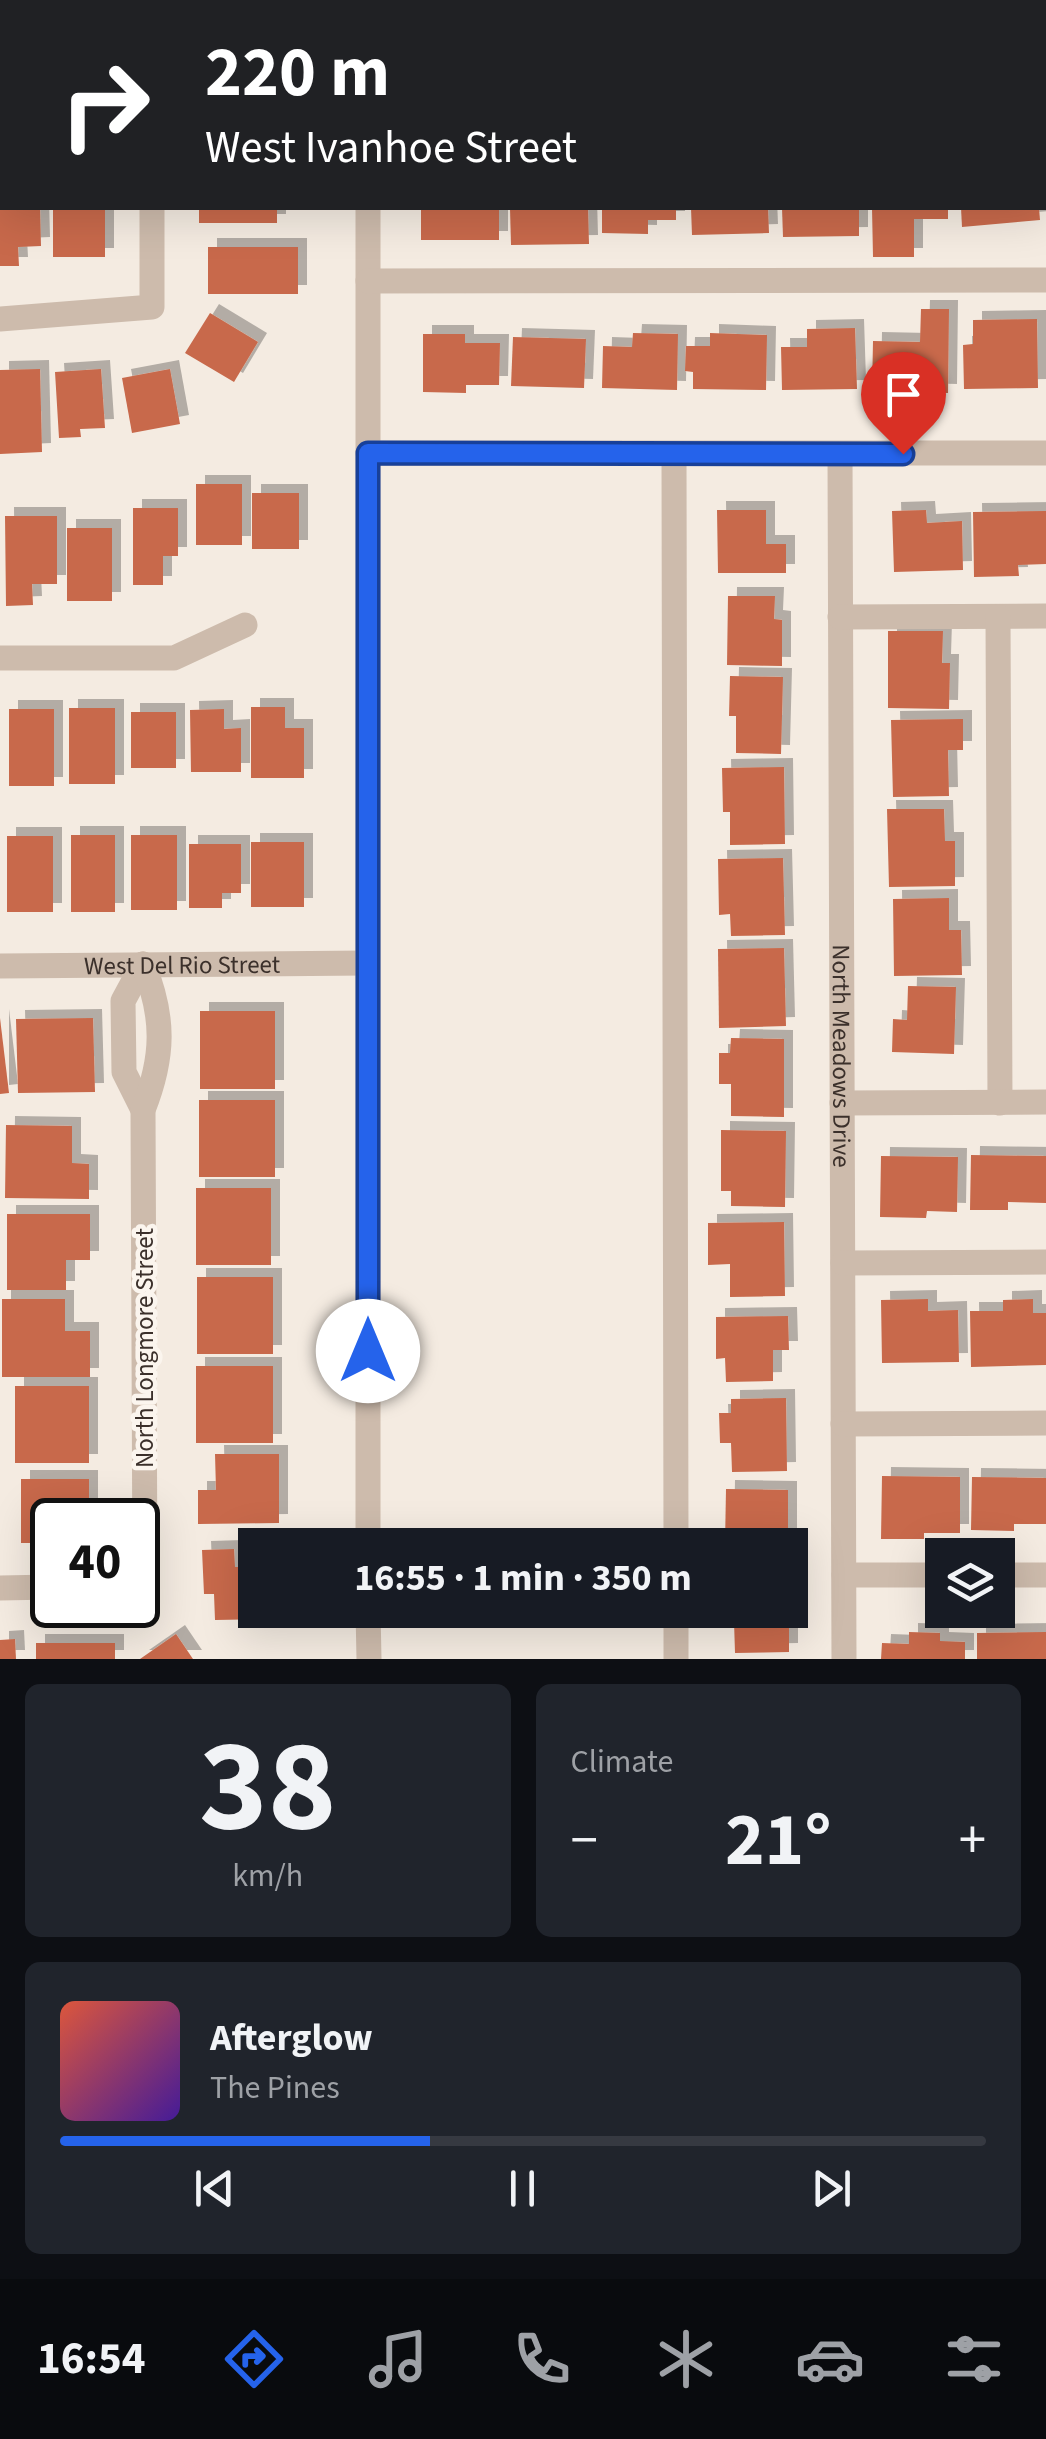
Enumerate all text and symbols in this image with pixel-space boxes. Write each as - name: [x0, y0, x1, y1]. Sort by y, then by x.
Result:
- text: 220 m: [205, 23, 390, 123]
- icon: right: [40, 40, 170, 170]
- text: West Ivanhoe Street: [205, 116, 577, 180]
- pin: [861, 352, 946, 455]
- icon: arrive: [876, 367, 931, 422]
- street label: North Meadows Drive: [823, 944, 859, 1168]
- street label: West Del Rio Street: [84, 947, 281, 984]
- street label: North Longmore Street: [127, 1228, 163, 1468]
- position arrow: [316, 1299, 420, 1403]
- speed limit sign: 40: [30, 1498, 160, 1628]
- map controls: [925, 1538, 1015, 1628]
- button: layers: [925, 1538, 1015, 1628]
- text: 16:55 · 1 min · 350 m: [354, 1551, 692, 1605]
- text: 38: [199, 1695, 336, 1880]
- text: Climate: [571, 1739, 673, 1785]
- text: 21°: [725, 1787, 832, 1894]
- text: −: [571, 1802, 598, 1880]
- text: +: [959, 1802, 986, 1880]
- text: km/h: [232, 1853, 303, 1899]
- text: Afterglow: [210, 2011, 373, 2065]
- text: The Pines: [210, 2065, 340, 2111]
- icon: previous: [187, 2161, 242, 2216]
- icon: pause: [495, 2161, 550, 2216]
- icon: next: [804, 2161, 859, 2216]
- icon: directions: [219, 2324, 289, 2394]
- icon: music: [363, 2324, 433, 2394]
- icon: phone: [507, 2324, 577, 2394]
- icon: climate: [651, 2324, 721, 2394]
- icon: car: [795, 2324, 865, 2394]
- icon: filters: [939, 2324, 1009, 2394]
- text: 16:54: [37, 2327, 146, 2391]

